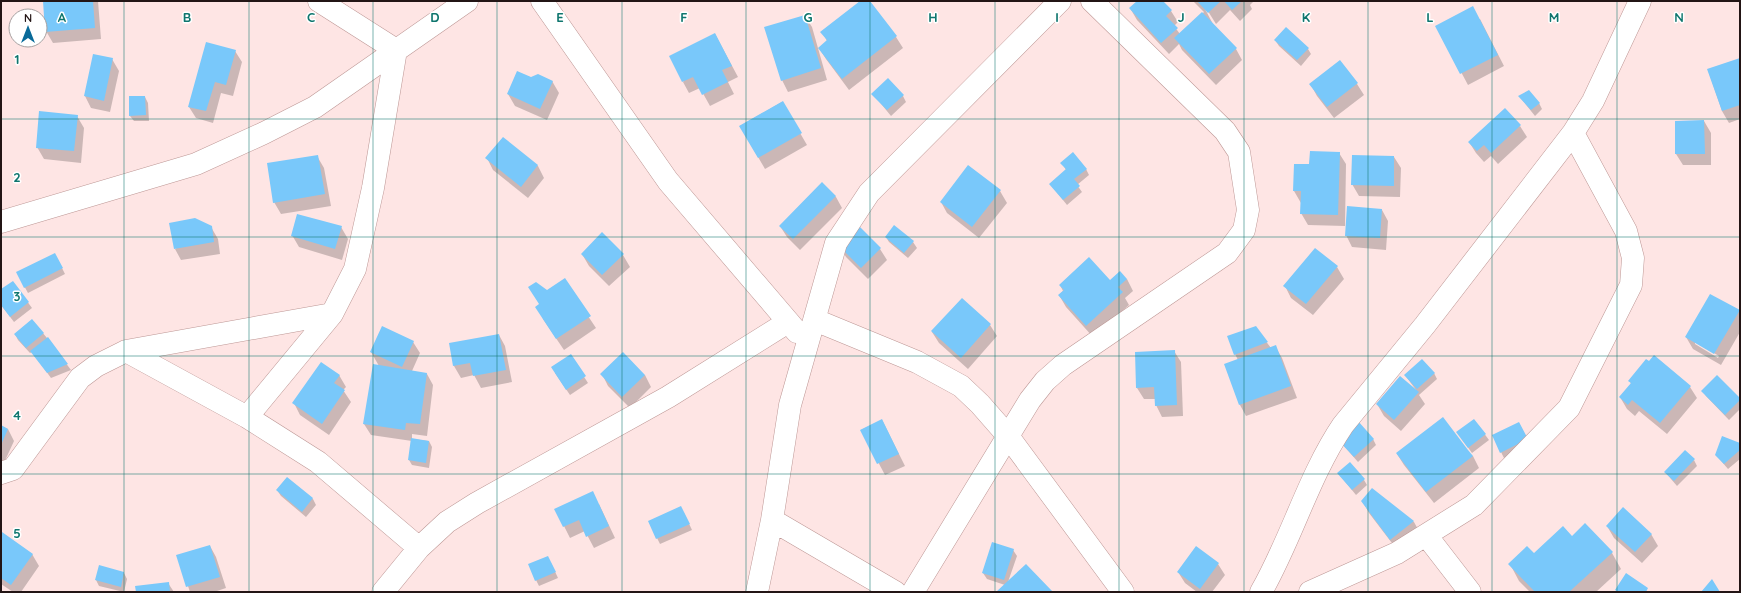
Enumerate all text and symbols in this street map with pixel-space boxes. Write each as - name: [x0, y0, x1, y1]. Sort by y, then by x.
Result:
- north arrow: [8, 8, 48, 48]
- text: A: [58, 9, 67, 25]
- text: B: [183, 9, 191, 25]
- text: C: [307, 9, 315, 25]
- text: D: [430, 9, 440, 25]
- text: E: [556, 9, 564, 25]
- text: F: [680, 9, 688, 25]
- text: G: [803, 9, 813, 25]
- text: H: [928, 9, 938, 25]
- text: I: [1055, 9, 1059, 25]
- text: J: [1177, 9, 1185, 25]
- text: K: [1302, 9, 1311, 25]
- text: L: [1426, 9, 1434, 25]
- text: M: [1549, 9, 1559, 25]
- text: N: [1674, 9, 1684, 25]
- text: N: [24, 11, 32, 25]
- text: 1: [14, 51, 20, 67]
- text: 2: [13, 169, 21, 185]
- text: 3: [14, 288, 21, 304]
- text: 4: [13, 407, 21, 423]
- text: 5: [13, 525, 21, 541]

